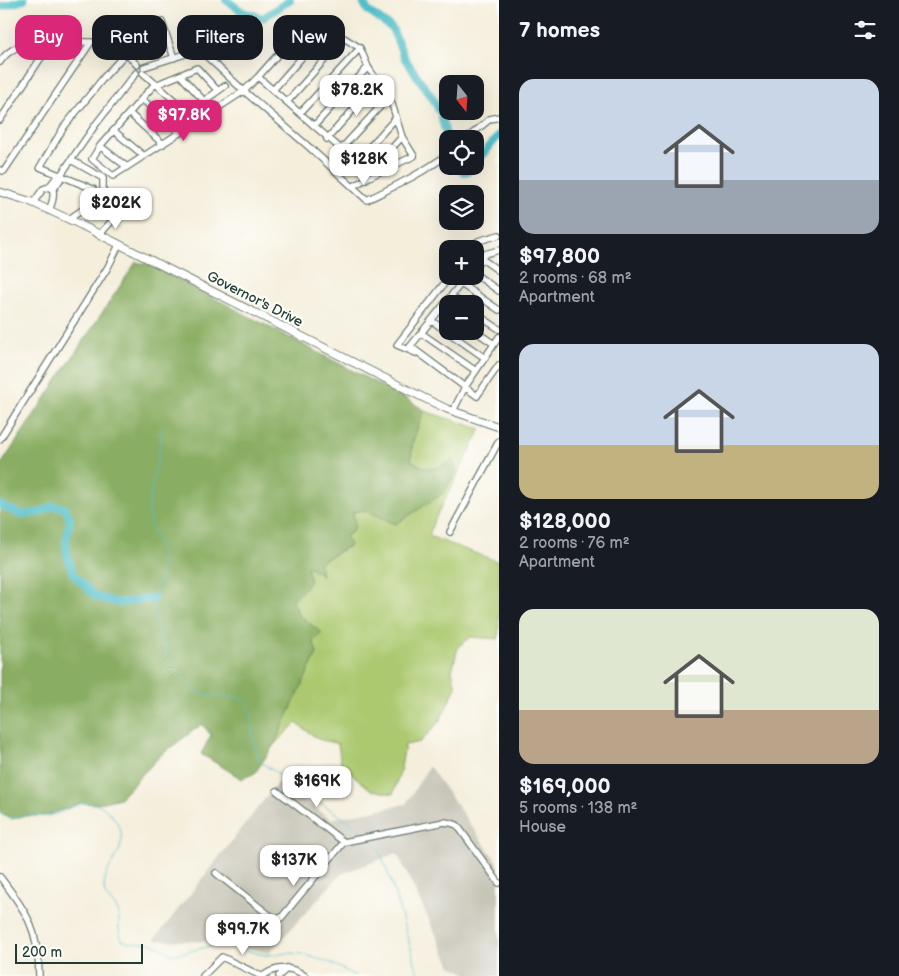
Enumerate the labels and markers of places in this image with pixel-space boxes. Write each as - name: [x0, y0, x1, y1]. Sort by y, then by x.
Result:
- pin: $78.2K: [316, 74, 398, 117]
- pin: $97.8K: [143, 100, 225, 142]
- pin: $128K: [329, 144, 399, 186]
- pin: $202K: [81, 188, 151, 230]
- pin: $169K: [282, 766, 352, 808]
- pin: $137K: [259, 844, 329, 887]
- pin: $99.7K: [202, 914, 284, 956]

